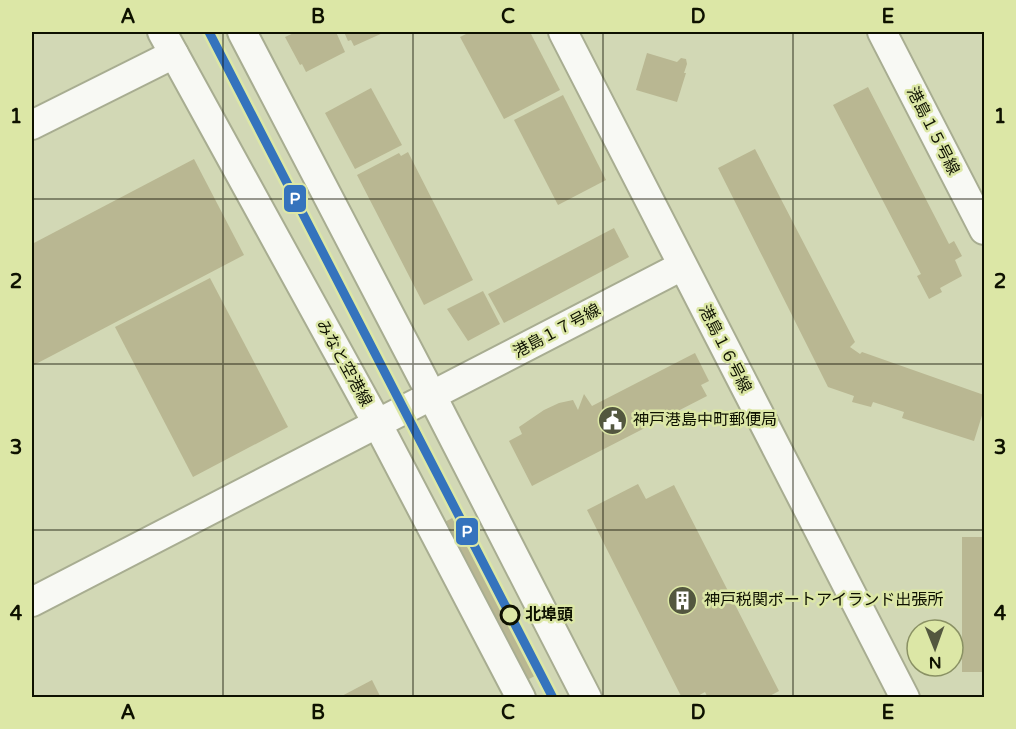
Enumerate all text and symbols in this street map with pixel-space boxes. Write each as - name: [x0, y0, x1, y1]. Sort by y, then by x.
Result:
- text: A: [121, 5, 136, 29]
- text: B: [311, 5, 325, 29]
- text: C: [501, 5, 515, 29]
- text: D: [690, 5, 706, 29]
- text: E: [882, 5, 895, 29]
- street label: 港島１５号線: [902, 84, 964, 178]
- text: 1: [10, 105, 22, 129]
- text: 1: [994, 105, 1006, 129]
- line badge: P: [283, 184, 307, 213]
- text: P: [290, 189, 301, 209]
- text: 2: [10, 270, 22, 294]
- text: 2: [994, 270, 1006, 294]
- street label: 港島１７号線: [510, 300, 604, 362]
- street label: 港島１６号線: [694, 302, 756, 396]
- street label: みなと空港線: [312, 316, 376, 410]
- public building icon: 神戸港島中町郵便局: [596, 404, 628, 436]
- place label: 神戸港島中町郵便局: [633, 410, 777, 430]
- text: 3: [10, 436, 22, 460]
- text: 3: [994, 436, 1006, 460]
- line badge: P: [455, 517, 479, 546]
- text: P: [462, 522, 473, 542]
- building icon: 神戸税関ポートアイランド出張所: [667, 584, 699, 616]
- place label: 神戸税関ポートアイランド出張所: [704, 590, 943, 610]
- text: 4: [10, 602, 23, 626]
- text: 4: [994, 602, 1007, 626]
- marker: 北埠頭: [500, 605, 520, 625]
- place label: 北埠頭: [525, 605, 573, 625]
- north arrow: [905, 618, 965, 678]
- text: N: [929, 652, 942, 672]
- text: A: [121, 701, 136, 725]
- text: B: [311, 701, 325, 725]
- text: C: [501, 701, 515, 725]
- text: D: [690, 701, 706, 725]
- text: E: [882, 701, 895, 725]

